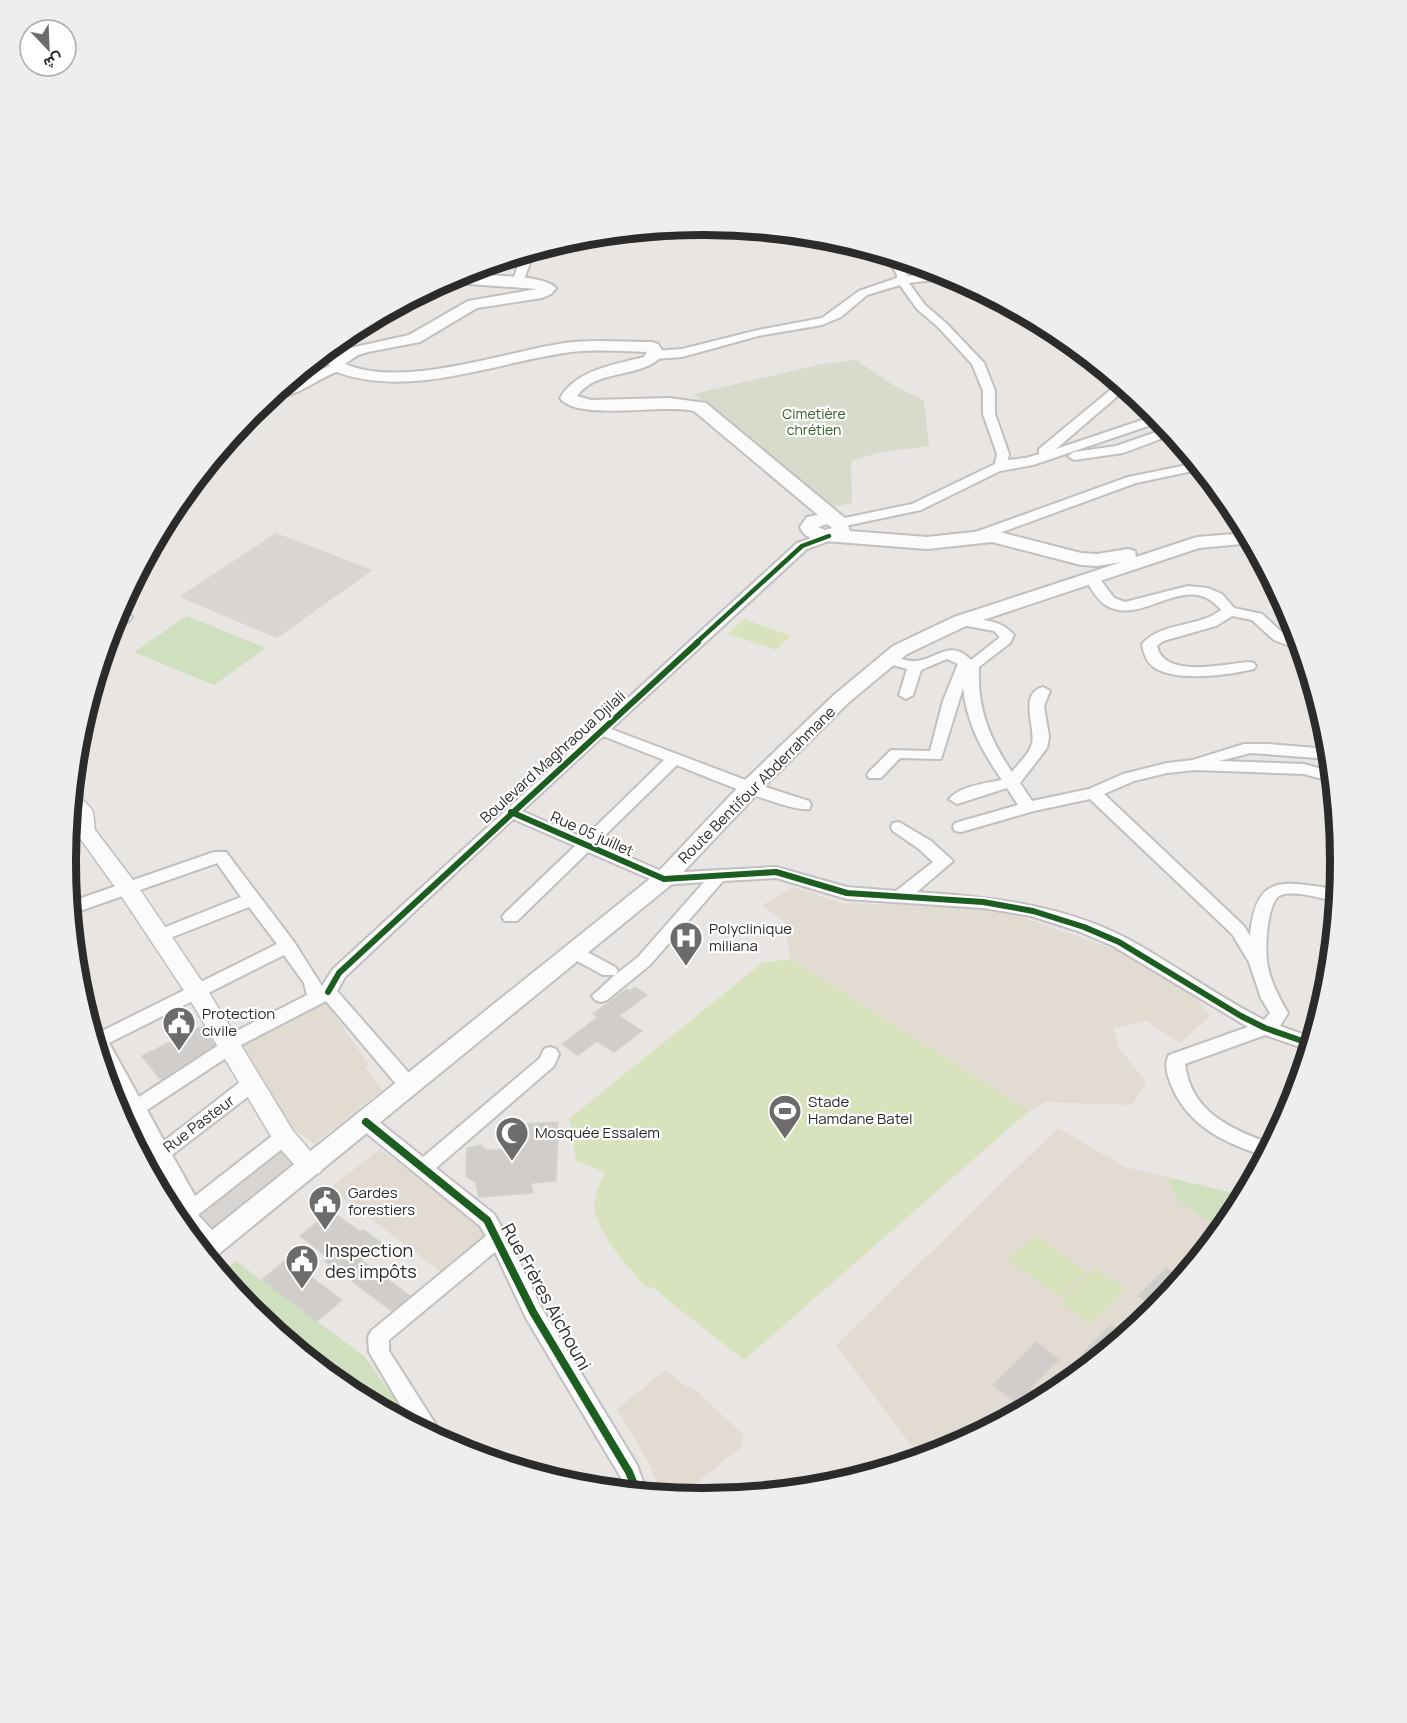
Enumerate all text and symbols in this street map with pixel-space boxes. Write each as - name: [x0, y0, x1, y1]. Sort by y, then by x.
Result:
- north arrow: [18, 18, 78, 78]
- text: ش: [41, 48, 67, 76]
- park label: Cimetière chrétien: [782, 404, 846, 439]
- street label: Boulevard Maghraoua Djilali: [475, 686, 630, 828]
- street label: Route Bentifour Abderrahmane: [673, 701, 840, 868]
- street label: Rue 05 juillet: [547, 806, 637, 861]
- place label: Polyclinique miliana: [709, 918, 792, 956]
- hospital icon: Polyclinique miliana: [668, 920, 704, 967]
- place label: Protection civile: [202, 1003, 275, 1041]
- public building icon: Protection civile: [161, 1005, 197, 1052]
- street label: Rue Pasteur: [159, 1090, 239, 1157]
- place label: Stade Hamdane Batel: [808, 1091, 913, 1129]
- sports icon: Stade Hamdane Batel: [767, 1093, 803, 1140]
- mosque icon: Mosquée Essalem: [494, 1115, 530, 1162]
- place label: Mosquée Essalem: [535, 1122, 660, 1143]
- place label: Gardes forestiers: [348, 1182, 415, 1220]
- public building icon: Gardes forestiers: [307, 1184, 343, 1231]
- street label: Rue Frères Aichouni: [496, 1219, 597, 1374]
- place label: Inspection des impôts: [325, 1238, 417, 1283]
- public building icon: Inspection des impôts: [284, 1243, 320, 1290]

